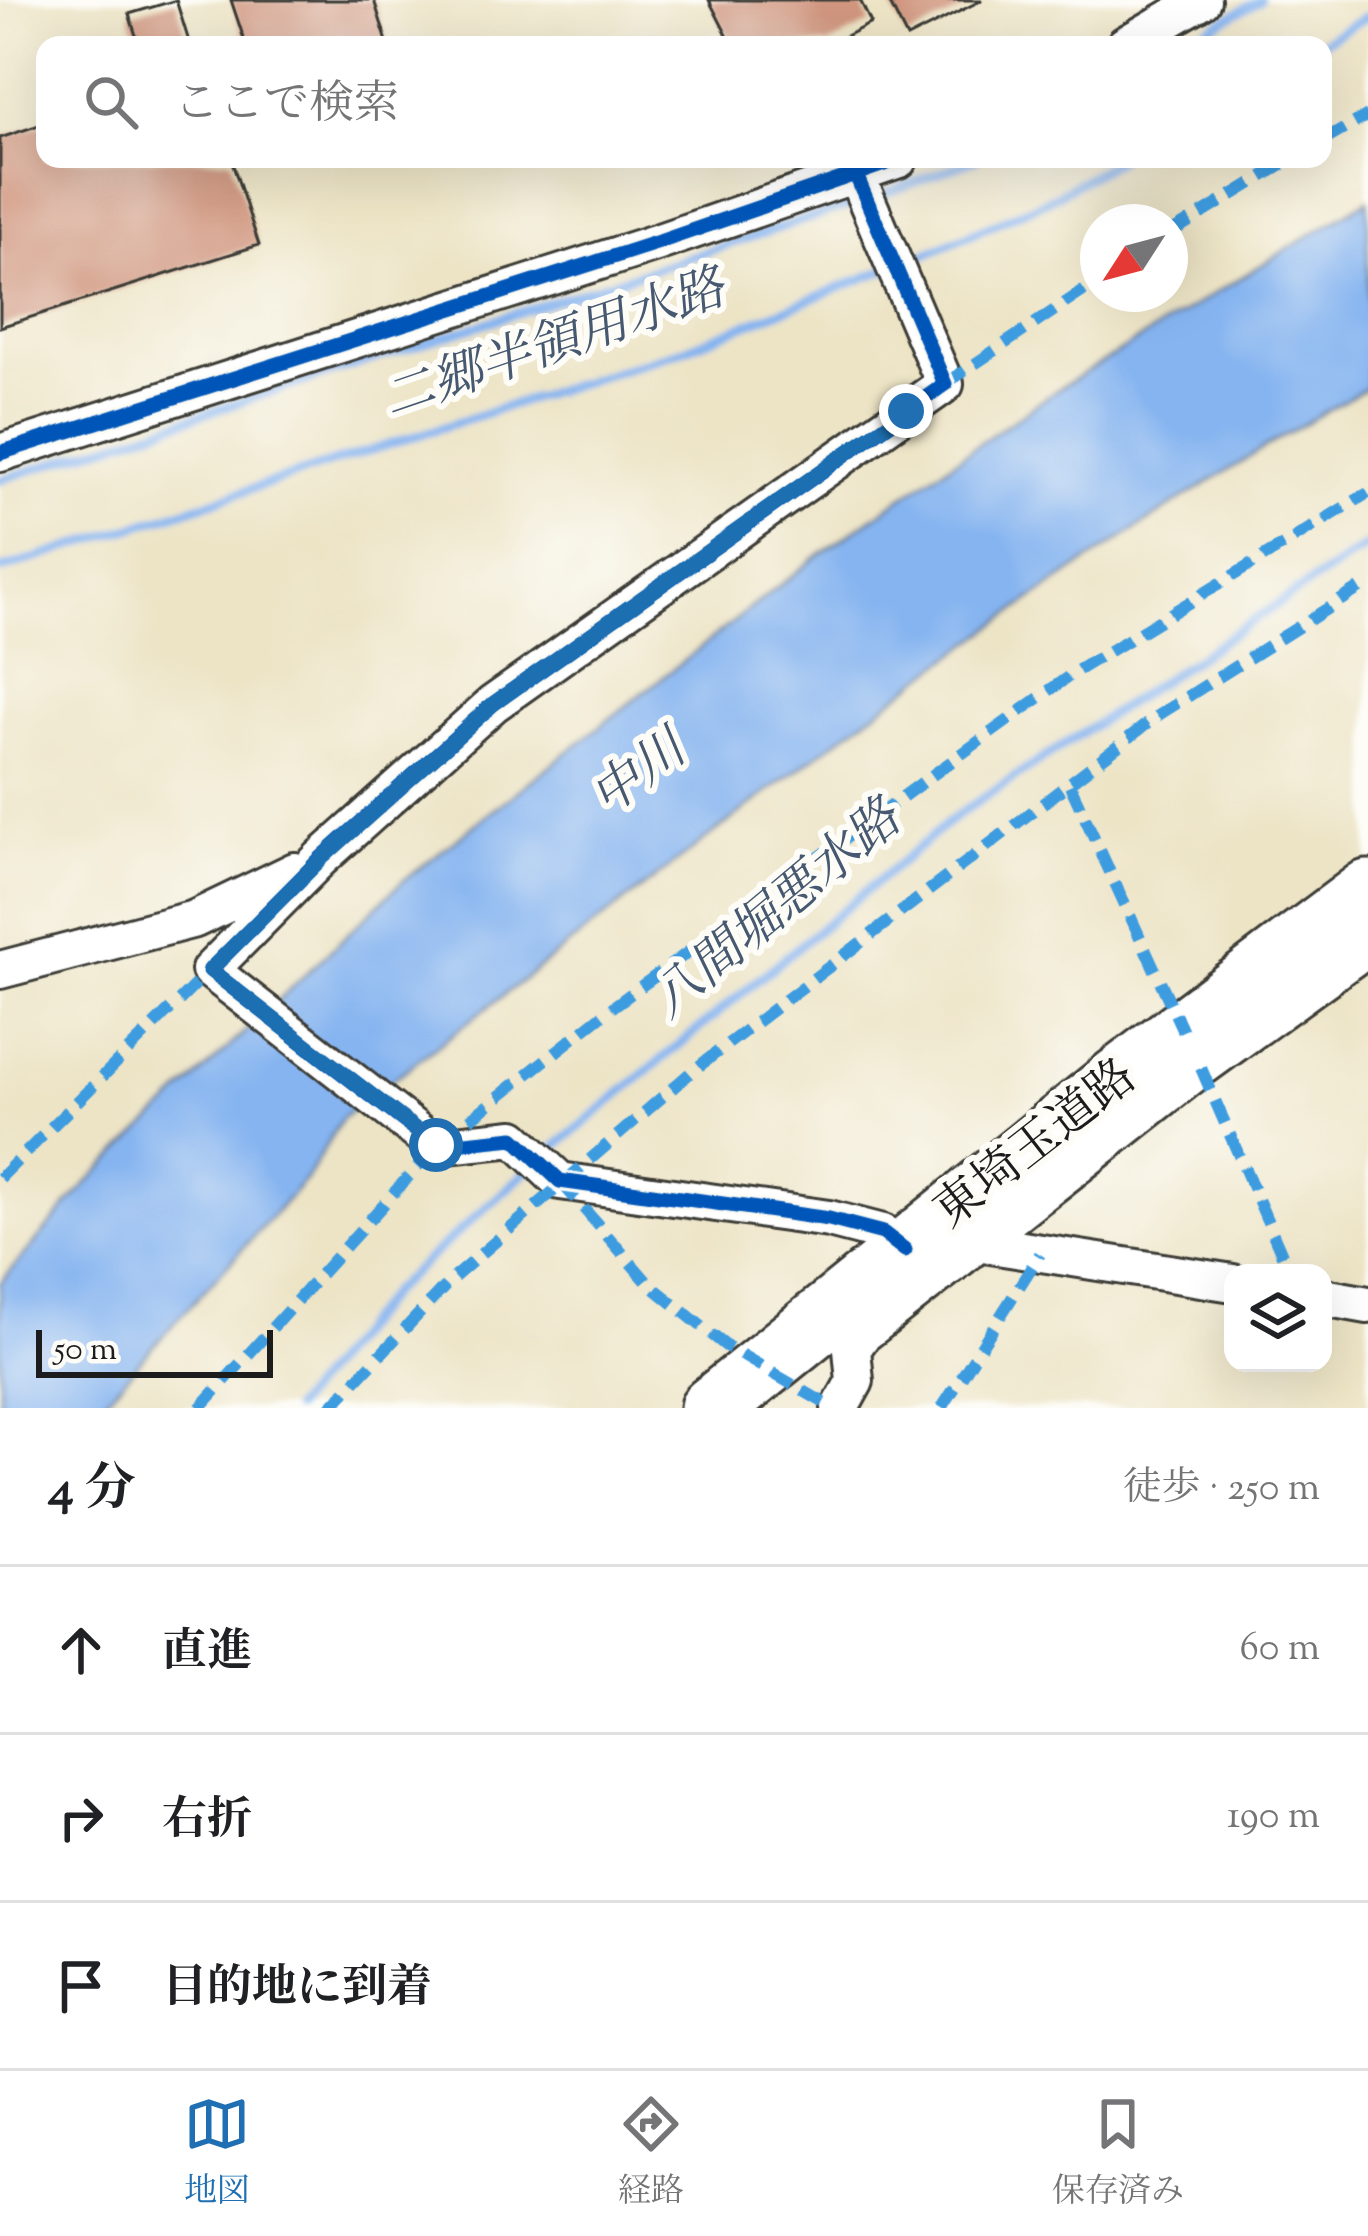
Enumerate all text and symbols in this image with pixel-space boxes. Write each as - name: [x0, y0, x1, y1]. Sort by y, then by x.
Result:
- search box: [36, 36, 1332, 168]
- icon: search: [78, 69, 144, 135]
- text: ここで検索: [174, 74, 399, 139]
- north arrow: [1080, 204, 1188, 312]
- water label: 二郷半領用水路: [374, 253, 738, 440]
- route end: [879, 384, 933, 438]
- water label: 中川: [577, 713, 707, 836]
- water label: 八間堀悪水路: [637, 784, 921, 1038]
- street label: 東埼玉道路: [921, 1045, 1153, 1247]
- route start: [409, 1118, 463, 1172]
- map controls: [1224, 1264, 1332, 1372]
- button: layers: [1224, 1264, 1332, 1372]
- scale bar: [36, 1324, 273, 1377]
- text: 50 m: [54, 1327, 117, 1375]
- text: 4 分: [48, 1455, 136, 1528]
- text: 徒歩 · 250 m: [1123, 1462, 1320, 1518]
- icon: ahead: [48, 1617, 114, 1683]
- text: 直進: [162, 1622, 252, 1687]
- text: 60 m: [1239, 1622, 1320, 1678]
- icon: right: [48, 1785, 114, 1851]
- text: 右折: [162, 1790, 252, 1855]
- text: 190 m: [1227, 1790, 1320, 1846]
- icon: arrive: [48, 1953, 114, 2019]
- text: 目的地に到着: [162, 1958, 432, 2023]
- tab: 地図: [184, 2091, 250, 2217]
- tab: 経路: [618, 2091, 684, 2217]
- tab: 保存済み: [1052, 2091, 1184, 2217]

